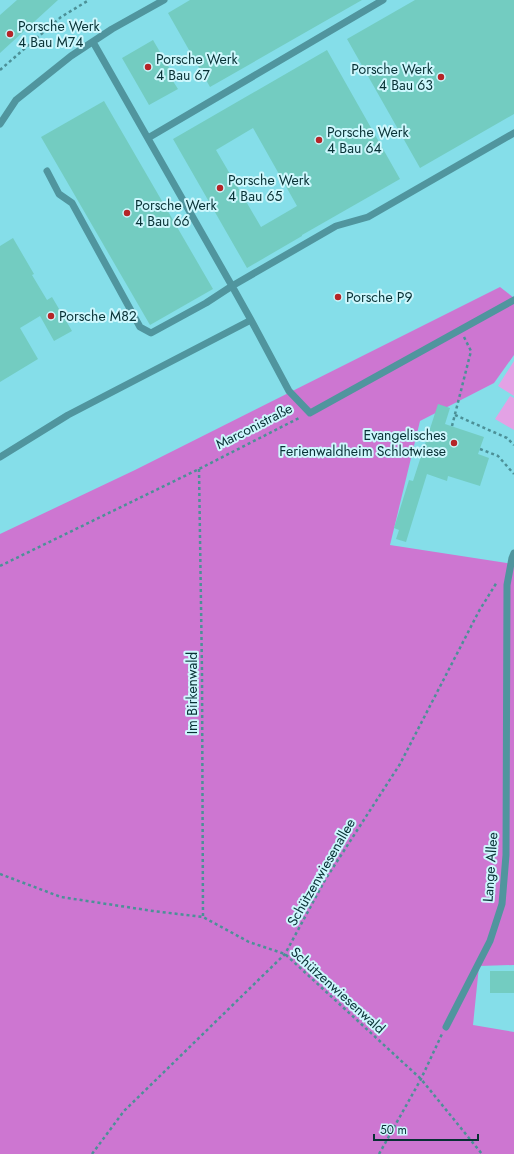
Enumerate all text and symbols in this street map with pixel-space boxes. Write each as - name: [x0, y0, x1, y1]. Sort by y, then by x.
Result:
- place label: Porsche Werk 4 Bau M74: [18, 16, 101, 52]
- marker: Porsche Werk 4 Bau M74: [5, 29, 15, 39]
- place label: Porsche Werk 4 Bau 67: [156, 49, 239, 85]
- place label: Porsche Werk 4 Bau 63: [351, 59, 434, 95]
- marker: Porsche Werk 4 Bau 67: [143, 62, 153, 72]
- marker: Porsche Werk 4 Bau 63: [436, 72, 446, 82]
- place label: Porsche Werk 4 Bau 64: [327, 122, 410, 158]
- marker: Porsche Werk 4 Bau 64: [314, 135, 324, 145]
- place label: Porsche Werk 4 Bau 65: [228, 170, 311, 206]
- marker: Porsche Werk 4 Bau 65: [215, 183, 225, 193]
- place label: Porsche Werk 4 Bau 66: [135, 195, 218, 231]
- marker: Porsche Werk 4 Bau 66: [122, 208, 132, 218]
- place label: Porsche P9: [346, 287, 413, 307]
- marker: Porsche P9: [333, 292, 343, 302]
- place label: Porsche M82: [59, 306, 137, 326]
- marker: Porsche M82: [46, 311, 56, 321]
- street label: Marconistraße: [212, 398, 296, 454]
- place label: Evangelisches Ferienwaldheim Schlotwiese: [279, 425, 446, 461]
- marker: Evangelisches Ferienwaldheim Schlotwiese: [449, 438, 459, 448]
- street label: Im Birkenwald: [182, 652, 202, 734]
- street label: Schützenwiesenallee: [282, 814, 360, 930]
- street label: Lange Allee: [478, 831, 502, 903]
- street label: Schützenwiesenwald: [286, 942, 390, 1038]
- scale bar: [374, 1116, 478, 1142]
- text: 50 m: [380, 1121, 407, 1139]

